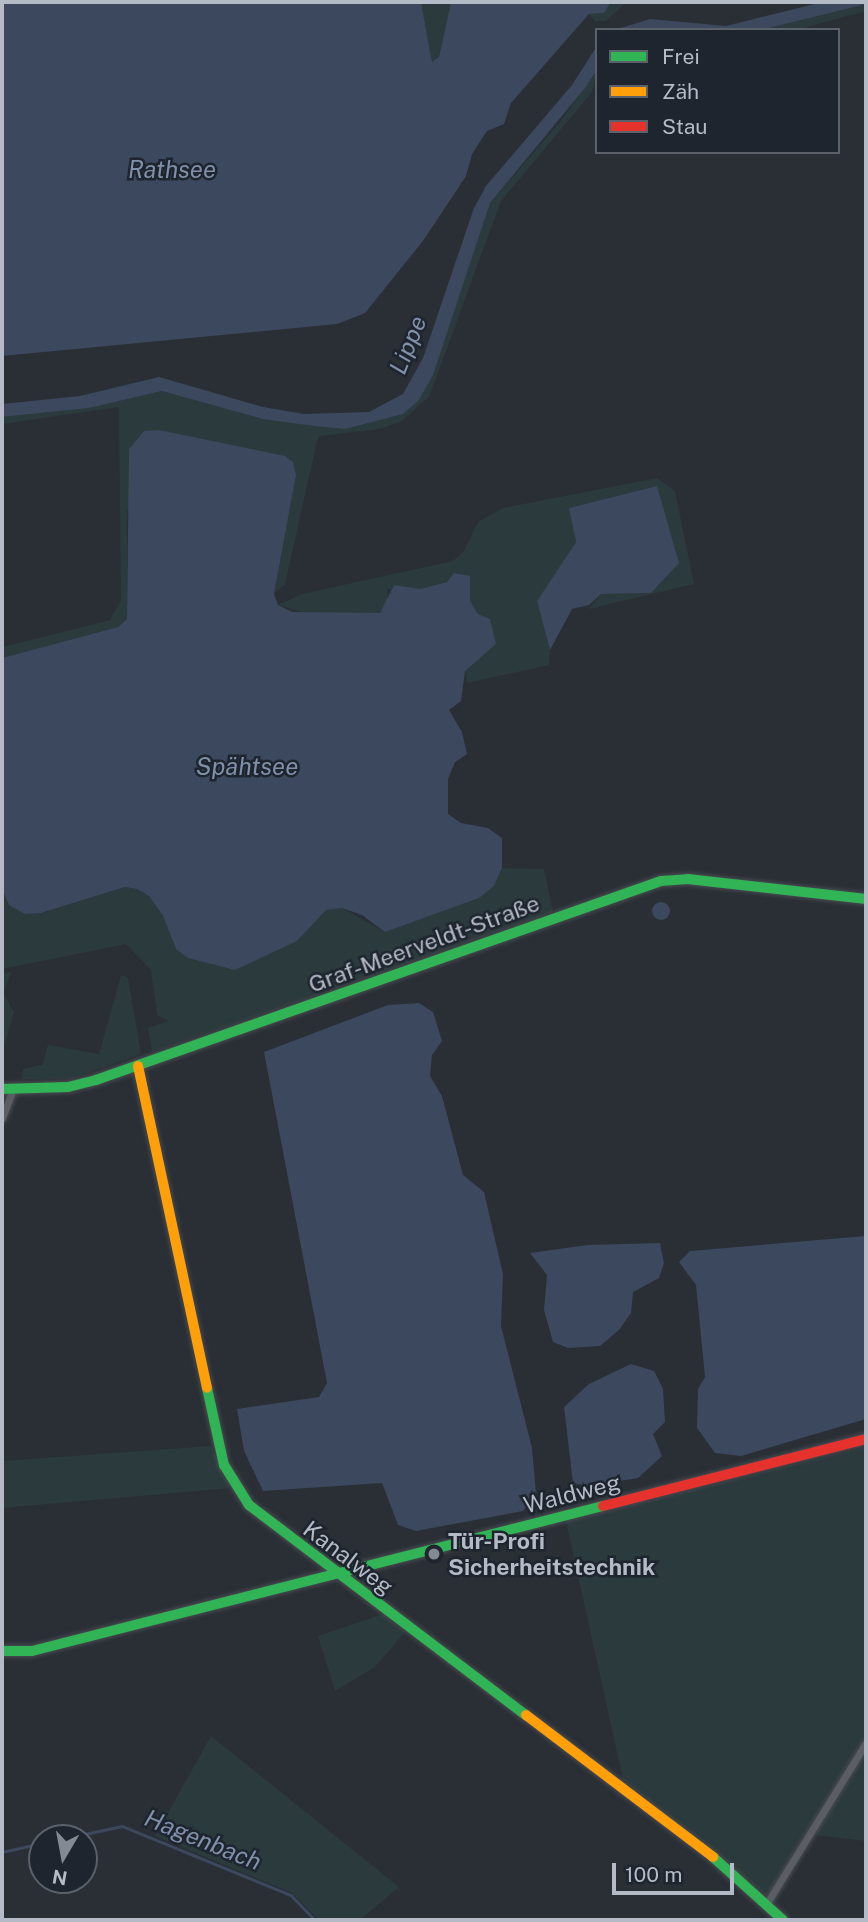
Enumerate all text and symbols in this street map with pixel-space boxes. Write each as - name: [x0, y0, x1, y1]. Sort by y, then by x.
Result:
- legend: [595, 28, 840, 154]
- text: Frei: [662, 44, 700, 69]
- text: Zäh: [662, 79, 699, 104]
- text: Stau: [662, 114, 708, 139]
- water label: Rathsee: [128, 156, 216, 184]
- water label: Lippe: [383, 312, 433, 378]
- water label: Spähtsee: [196, 753, 298, 781]
- street label: Graf-Meerveldt-Straße: [305, 889, 543, 999]
- street label: Waldweg: [521, 1469, 623, 1519]
- street label: Kanalweg: [298, 1515, 398, 1601]
- place label: Tür-Profi Sicherheitstechnik: [448, 1527, 655, 1581]
- marker: Tür-Profi Sicherheitstechnik: [426, 1546, 442, 1562]
- water label: Hagenbach: [140, 1804, 266, 1876]
- north arrow: [28, 1824, 98, 1894]
- scale bar: [616, 1848, 738, 1892]
- text: 100 m: [625, 1862, 682, 1887]
- text: N: [50, 1866, 69, 1890]

